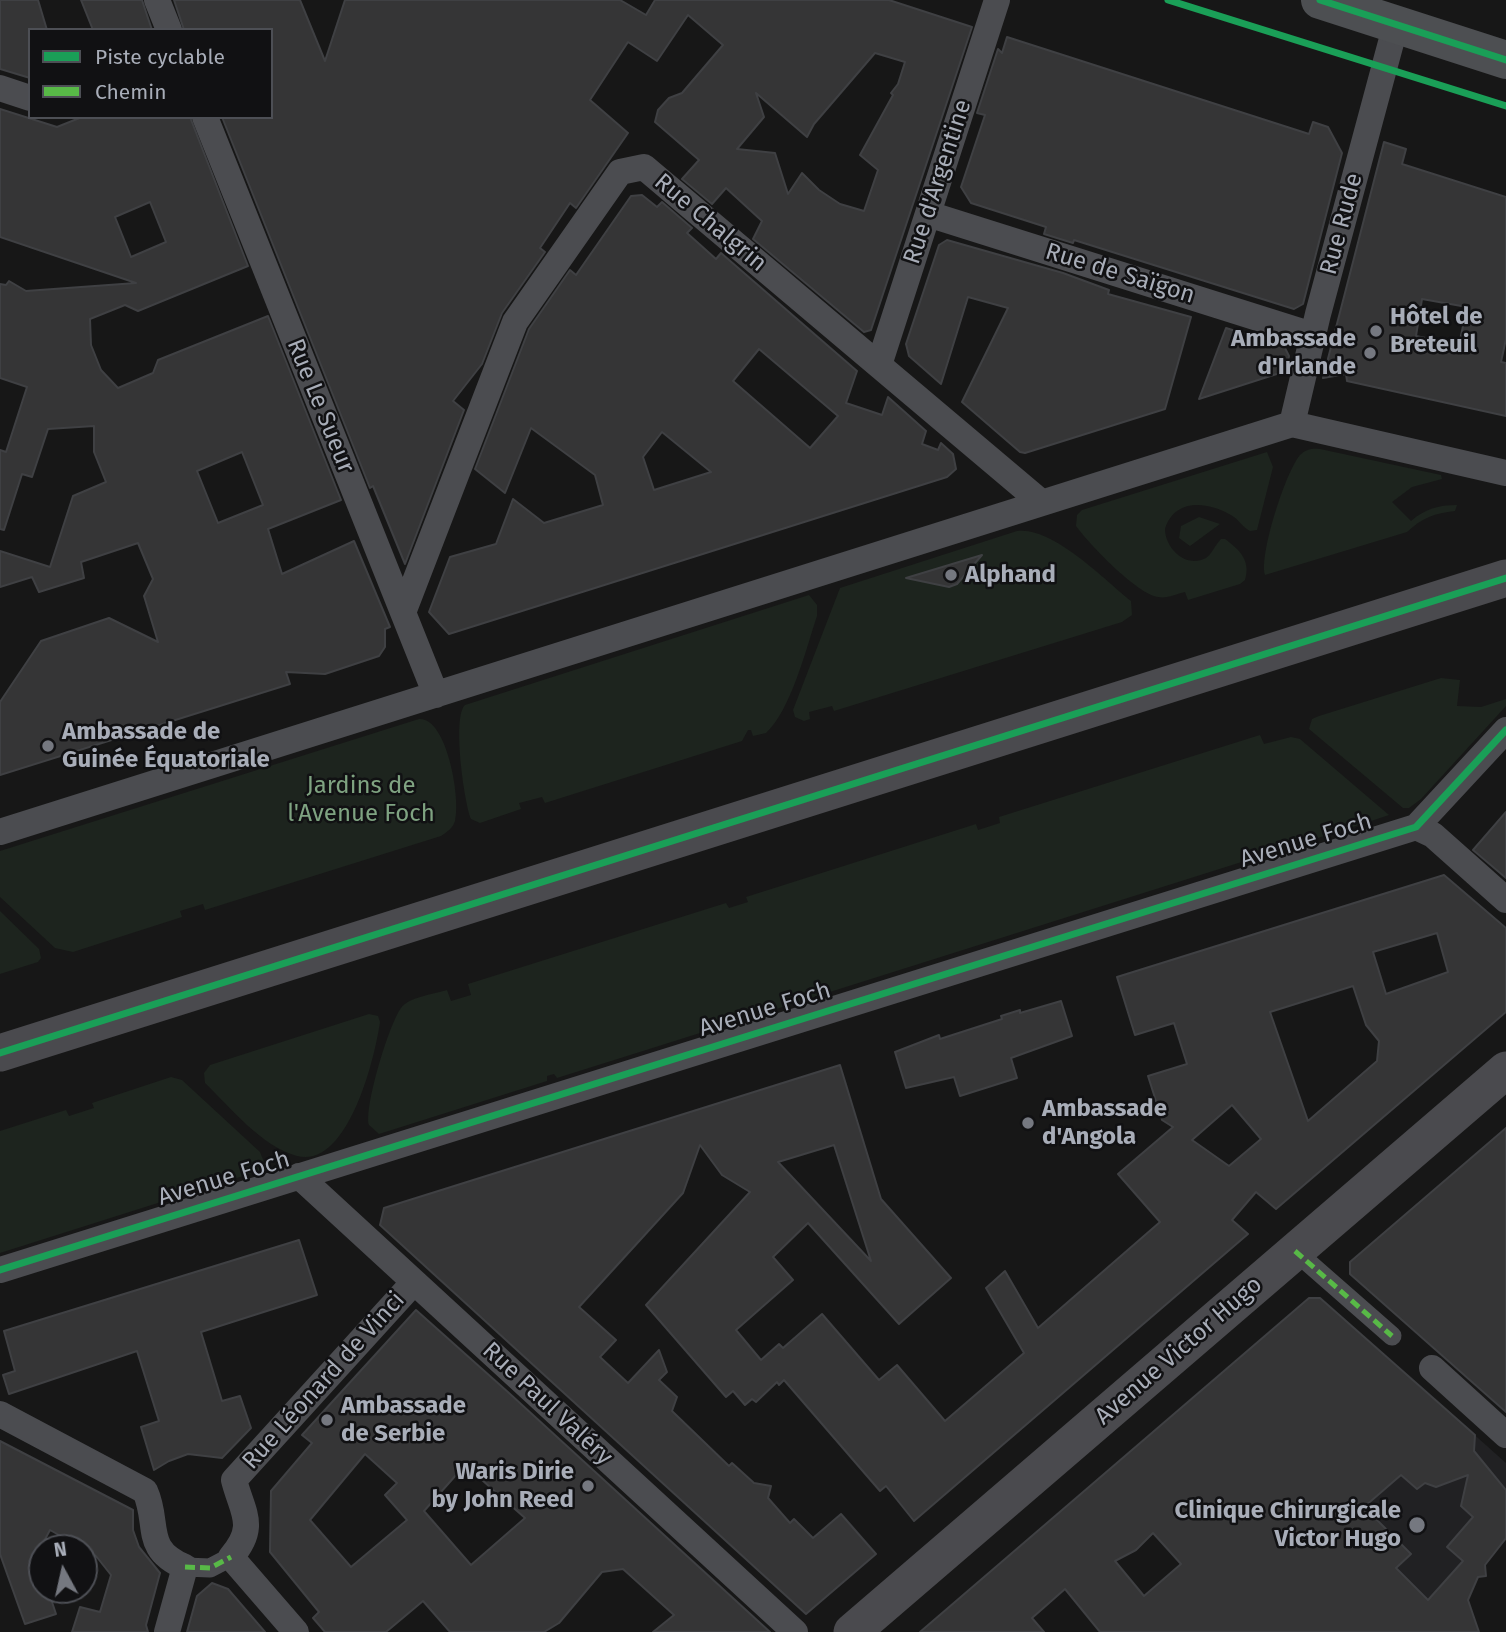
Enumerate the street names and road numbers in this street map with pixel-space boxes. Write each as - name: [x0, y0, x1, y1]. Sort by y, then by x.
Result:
- street label: Rue d'Argentine: [898, 96, 978, 268]
- street label: Rue Chalgrin: [648, 168, 772, 278]
- street label: Rue Rude: [1315, 170, 1369, 278]
- street label: Rue de Saïgon: [1042, 238, 1198, 310]
- street label: Rue Le Sueur: [280, 335, 360, 477]
- street label: Avenue Foch: [1237, 807, 1375, 875]
- street label: Avenue Foch: [696, 976, 834, 1044]
- street label: Avenue Foch: [155, 1145, 293, 1213]
- street label: Avenue Victor Hugo: [1090, 1271, 1268, 1431]
- street label: Rue Léonard de Vinci: [237, 1286, 411, 1476]
- street label: Rue Paul Valéry: [476, 1336, 618, 1472]

